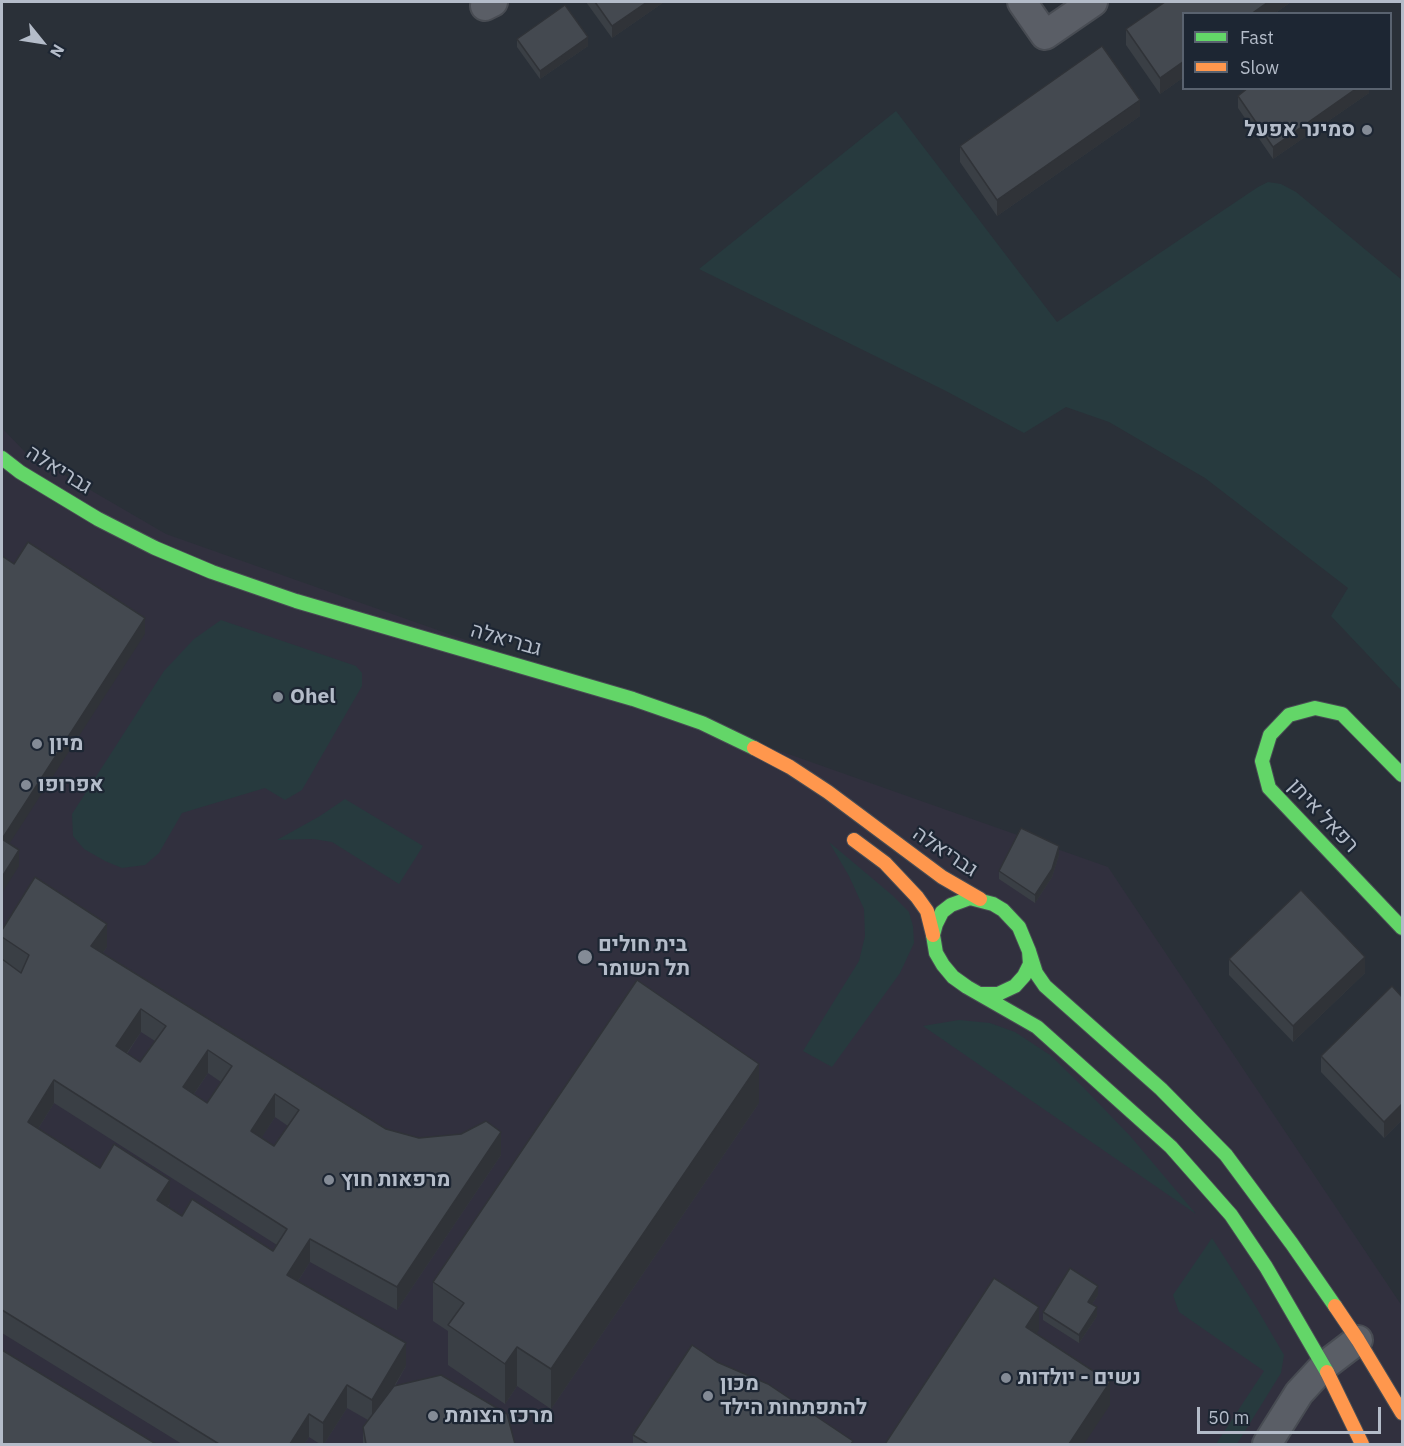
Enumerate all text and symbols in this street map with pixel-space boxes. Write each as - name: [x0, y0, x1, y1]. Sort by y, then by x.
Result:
- north arrow: [12, 12, 72, 72]
- legend: [1182, 12, 1392, 90]
- text: Fast: [1240, 26, 1274, 49]
- text: N: [46, 41, 69, 61]
- text: Slow: [1240, 56, 1279, 79]
- place label: סמינר אפעל: [1244, 117, 1355, 143]
- marker: סמינר אפעל: [1360, 123, 1374, 137]
- street label: גבריאלה: [22, 440, 96, 500]
- street label: גבריאלה: [468, 618, 544, 662]
- place label: Ohel: [290, 684, 336, 710]
- marker: Ohel: [271, 690, 285, 704]
- place label: מיון: [49, 731, 83, 757]
- marker: מיון: [30, 737, 44, 751]
- place label: אפרופו: [38, 772, 104, 798]
- street label: רפאל איתן: [1283, 774, 1363, 858]
- marker: אפרופו: [19, 778, 33, 792]
- street label: גבריאלה: [908, 821, 982, 883]
- place label: בית חולים תל השומר: [598, 932, 690, 982]
- marker: בית חולים תל השומר: [576, 948, 594, 966]
- place label: מרפאות חוץ: [341, 1167, 450, 1193]
- marker: מרפאות חוץ: [322, 1173, 336, 1187]
- place label: נשים - יולדות: [1018, 1365, 1141, 1391]
- place label: מכון להתפתחות הילד: [720, 1371, 867, 1421]
- marker: נשים - יולדות: [999, 1371, 1013, 1385]
- marker: מכון להתפתחות הילד: [701, 1389, 715, 1403]
- scale bar: [1200, 1395, 1384, 1433]
- place label: מרכז הצומת: [445, 1403, 553, 1429]
- text: 50 m: [1208, 1406, 1250, 1429]
- marker: מרכז הצומת: [426, 1409, 440, 1423]

